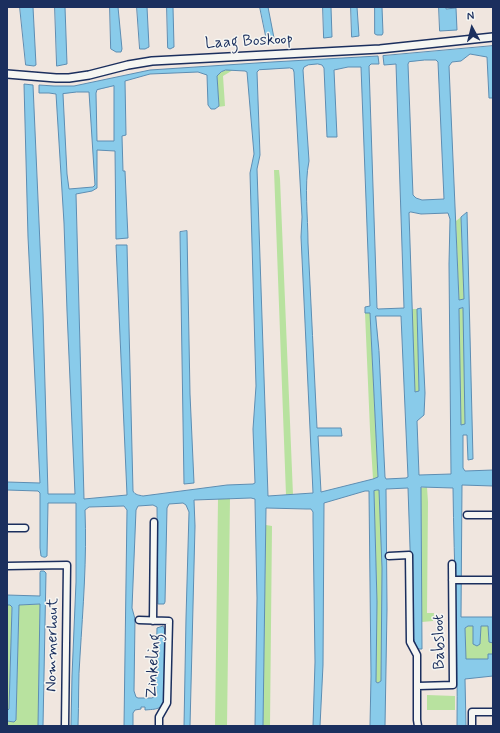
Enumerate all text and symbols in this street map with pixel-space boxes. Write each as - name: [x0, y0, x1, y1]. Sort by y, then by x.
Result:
- north arrow: [452, 8, 492, 48]
- text: N: [466, 9, 475, 23]
- street label: Laag Boskoop: [205, 30, 293, 54]
- street label: Nommerhout: [43, 598, 63, 692]
- street label: Babsloot: [430, 614, 450, 670]
- street label: Zinkeling: [143, 633, 165, 699]

